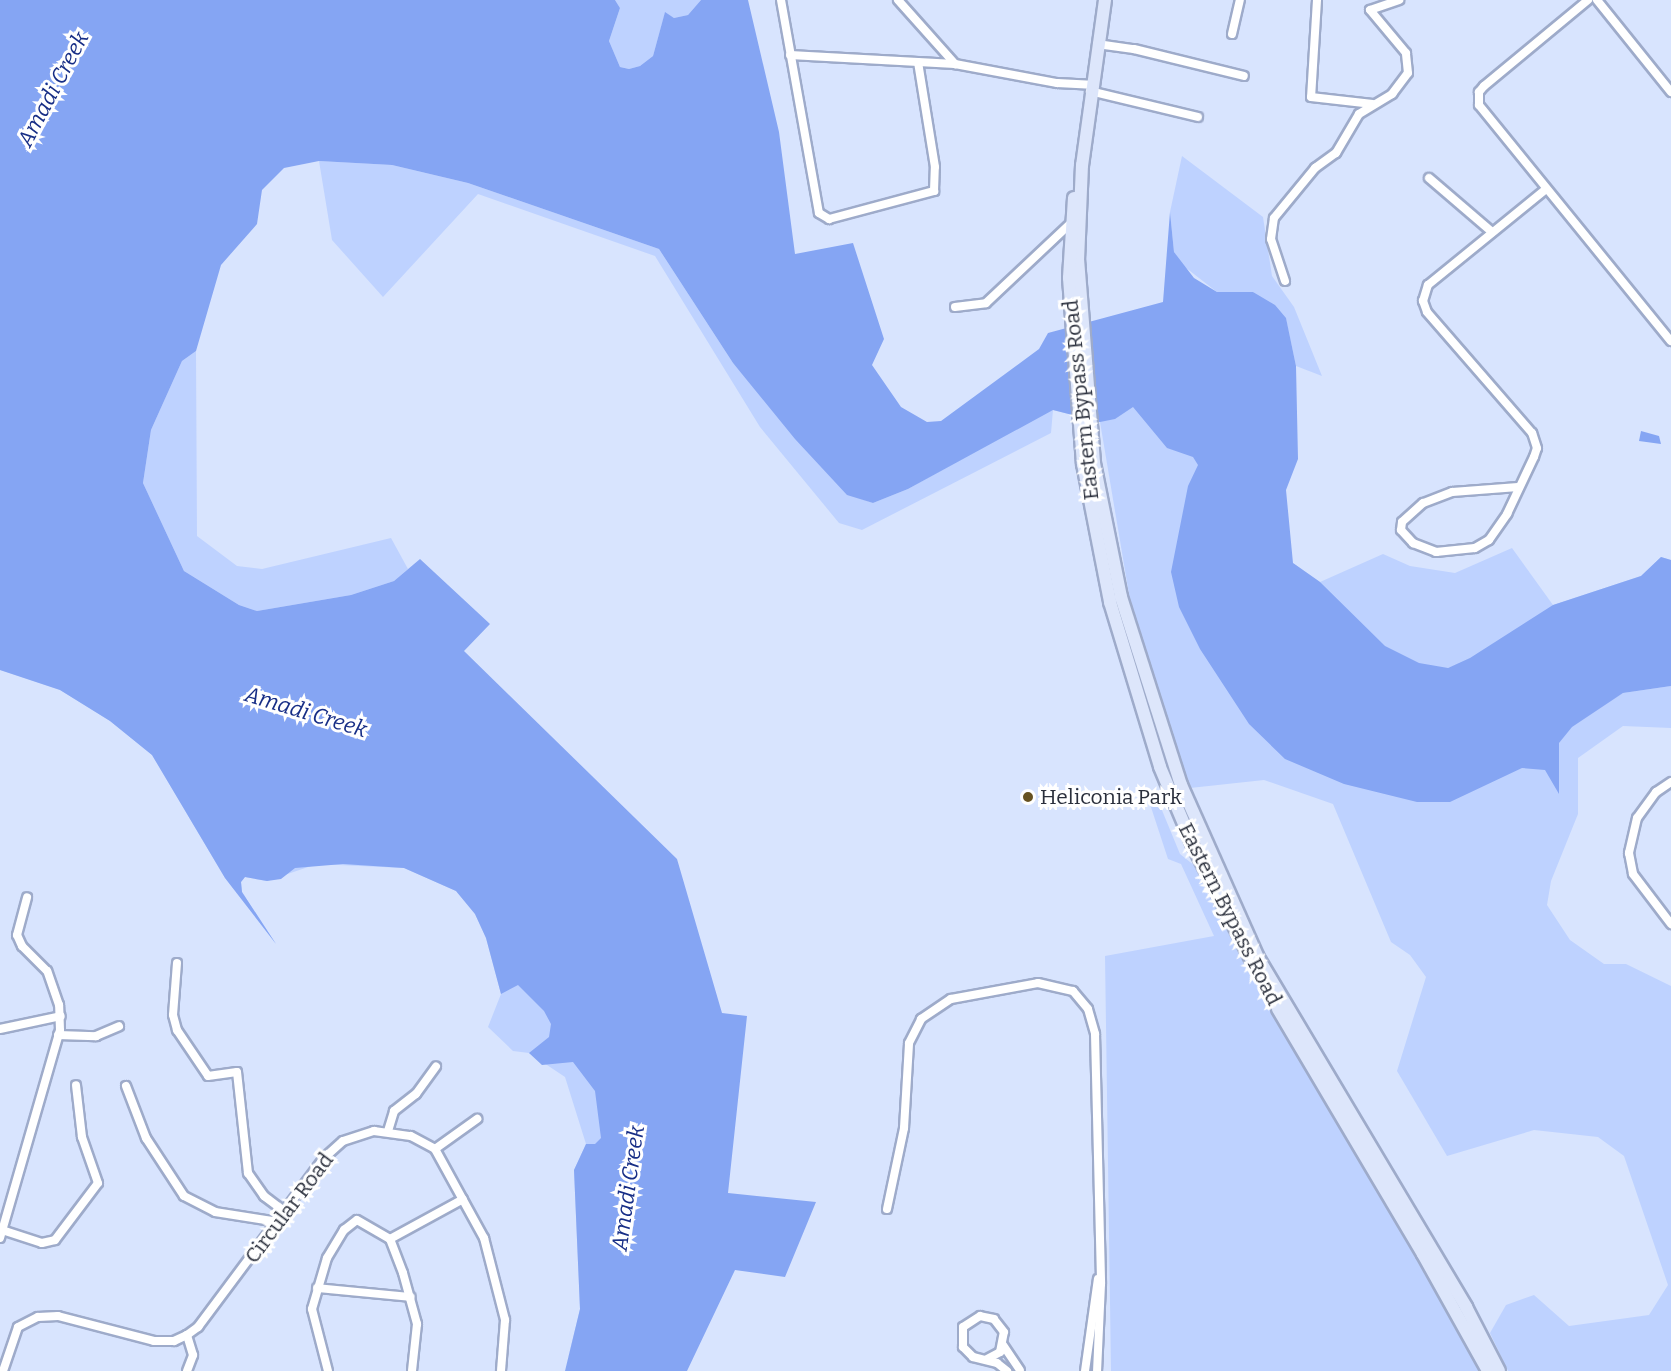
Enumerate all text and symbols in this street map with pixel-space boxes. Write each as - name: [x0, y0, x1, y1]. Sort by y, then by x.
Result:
- water label: Amadi Creek: [12, 27, 94, 151]
- street label: Eastern Bypass Road: [1058, 299, 1104, 501]
- water label: Amadi Creek: [242, 681, 370, 743]
- place label: Heliconia Park: [1040, 784, 1182, 810]
- marker: Heliconia Park: [1021, 790, 1035, 804]
- street label: Eastern Bypass Road: [1173, 819, 1287, 1009]
- water label: Amadi Creek: [606, 1124, 650, 1252]
- street label: Circular Road: [239, 1148, 339, 1268]

